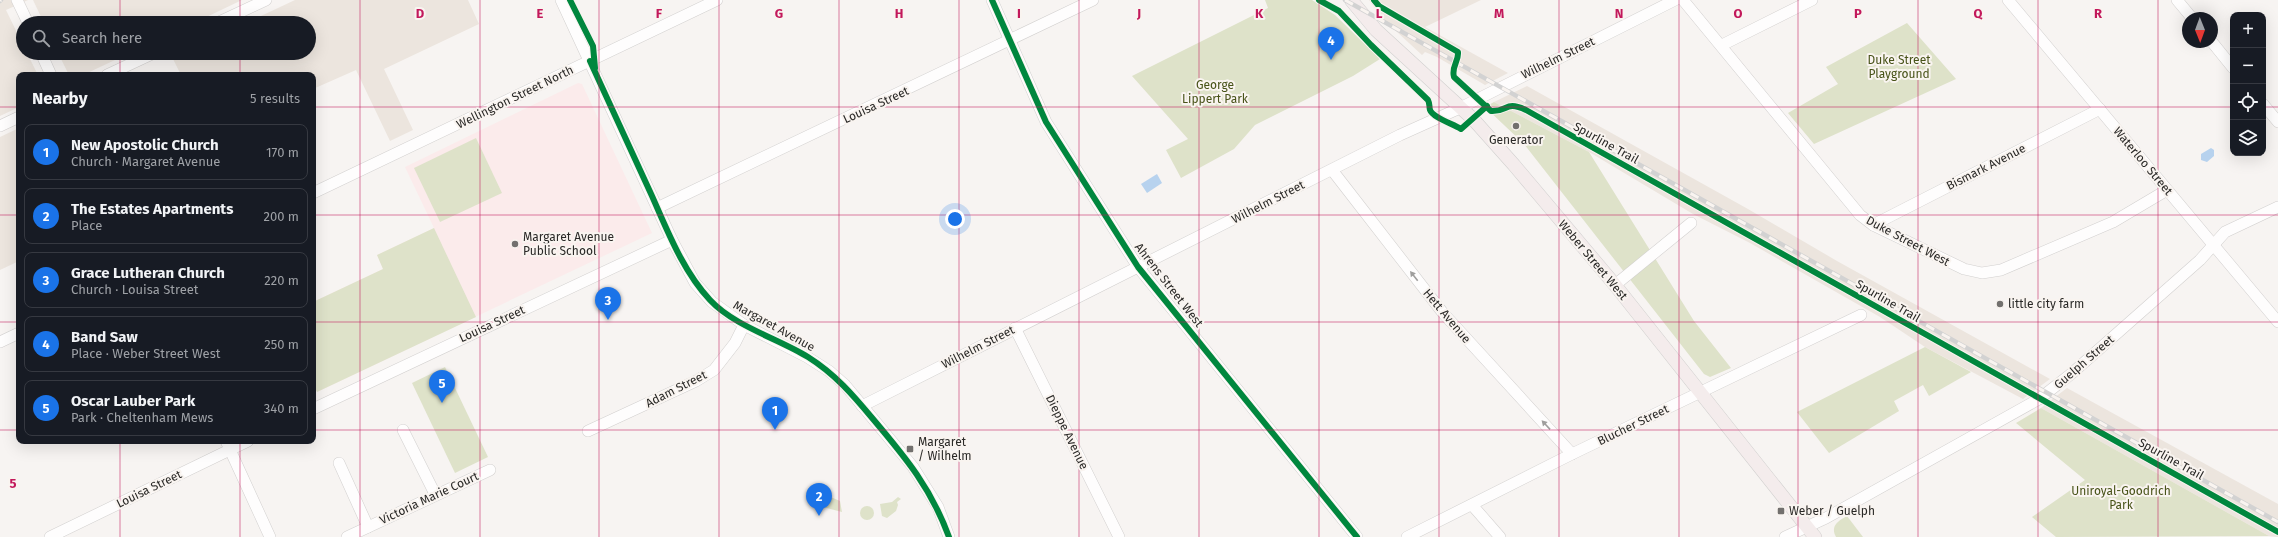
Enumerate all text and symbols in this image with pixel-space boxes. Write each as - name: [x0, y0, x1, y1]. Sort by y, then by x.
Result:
- text: D: [416, 6, 425, 21]
- text: E: [537, 6, 544, 21]
- text: F: [656, 6, 663, 21]
- text: G: [775, 6, 783, 21]
- text: H: [895, 6, 903, 21]
- text: I: [1017, 6, 1021, 21]
- text: J: [1136, 6, 1141, 21]
- text: K: [1255, 6, 1264, 21]
- text: L: [1376, 6, 1383, 21]
- text: M: [1494, 6, 1504, 21]
- text: N: [1615, 6, 1623, 21]
- text: O: [1734, 6, 1743, 21]
- text: P: [1854, 6, 1862, 21]
- text: Q: [1974, 6, 1984, 21]
- text: R: [2094, 6, 2103, 21]
- north arrow: [2182, 12, 2218, 48]
- map controls: [2230, 12, 2266, 156]
- button: +: [2230, 12, 2266, 48]
- search box: [16, 16, 316, 60]
- icon: search: [30, 27, 52, 49]
- pin: 4: [1318, 27, 1344, 60]
- text: Search here: [62, 29, 142, 47]
- street label: Wilhelm Street: [1519, 34, 1598, 82]
- button: −: [2230, 48, 2266, 84]
- park label: Duke Street Playground: [1867, 53, 1931, 81]
- street label: Wellington Street North: [454, 63, 576, 131]
- park label: George Lippert Park: [1182, 78, 1249, 106]
- street label: Louisa Street: [841, 83, 912, 126]
- button: locate: [2230, 84, 2266, 120]
- text: Nearby: [32, 88, 87, 109]
- text: 5 results: [250, 91, 300, 106]
- street label: Spurline Trail: [1571, 119, 1641, 167]
- button: layers: [2230, 120, 2266, 156]
- marker: Generator: [1511, 121, 1521, 131]
- street label: Waterloo Street: [2110, 124, 2176, 198]
- place label: Generator: [1489, 133, 1543, 147]
- text: New Apostolic Church: [71, 136, 219, 154]
- street label: Bismark Avenue: [1944, 141, 2028, 193]
- text: 1: [43, 145, 49, 160]
- text: 170 m: [266, 145, 299, 160]
- text: Church · Margaret Avenue: [71, 154, 220, 169]
- street label: Wilhelm Street: [1229, 177, 1307, 226]
- text: The Estates Apartments: [71, 200, 233, 218]
- text: 2: [43, 209, 49, 224]
- text: 200 m: [263, 209, 299, 224]
- your location: [945, 209, 965, 229]
- street label: Duke Street West: [1864, 213, 1953, 269]
- street label: Weber Street West: [1556, 217, 1631, 303]
- text: Place: [71, 218, 102, 233]
- place label: Margaret Avenue Public School: [523, 230, 614, 258]
- marker: Margaret Avenue Public School: [510, 239, 520, 249]
- street label: Ahrens Street West: [1132, 240, 1206, 330]
- text: Grace Lutheran Church: [71, 264, 225, 282]
- one-way arrow: [1410, 270, 1418, 281]
- text: 3: [43, 273, 49, 288]
- text: 220 m: [264, 273, 299, 288]
- street label: Spurline Trail: [1853, 277, 1923, 325]
- text: Church · Louisa Street: [71, 282, 199, 297]
- street label: Hett Avenue: [1420, 286, 1474, 346]
- pin: 3: [595, 287, 621, 320]
- place label: little city farm: [2008, 297, 2084, 311]
- street label: Margaret Avenue: [731, 298, 817, 354]
- marker: little city farm: [1995, 299, 2005, 309]
- street label: Louisa Street: [457, 302, 528, 345]
- street label: Wilhelm Street: [939, 322, 1017, 371]
- text: Band Saw: [71, 328, 138, 346]
- street label: Guelph Street: [2051, 332, 2117, 392]
- text: 4: [42, 337, 50, 352]
- text: 250 m: [264, 337, 299, 352]
- text: Place · Weber Street West: [71, 346, 220, 361]
- street label: Adam Street: [643, 367, 709, 410]
- pin: 5: [429, 370, 455, 403]
- text: Oscar Lauber Park: [71, 392, 195, 410]
- street label: Dieppe Avenue: [1043, 392, 1091, 472]
- pin: 1: [762, 397, 788, 430]
- text: 5: [43, 401, 49, 416]
- text: 340 m: [264, 401, 299, 416]
- street label: Blucher Street: [1595, 401, 1671, 448]
- text: Park · Cheltenham Mews: [71, 410, 213, 425]
- one-way arrow: [1542, 421, 1551, 430]
- place label: Margaret / Wilhelm: [918, 435, 972, 463]
- street label: Spurline Trail: [2136, 435, 2206, 483]
- marker: Margaret / Wilhelm: [905, 444, 915, 454]
- street label: Louisa Street: [114, 467, 184, 511]
- street label: Victoria Marie Court: [377, 469, 481, 527]
- text: 5: [10, 476, 17, 491]
- pin: 2: [806, 483, 832, 516]
- park label: Uniroyal-Goodrich Park: [2071, 484, 2171, 512]
- place label: Weber / Guelph: [1789, 504, 1875, 518]
- marker: Weber / Guelph: [1776, 506, 1786, 516]

